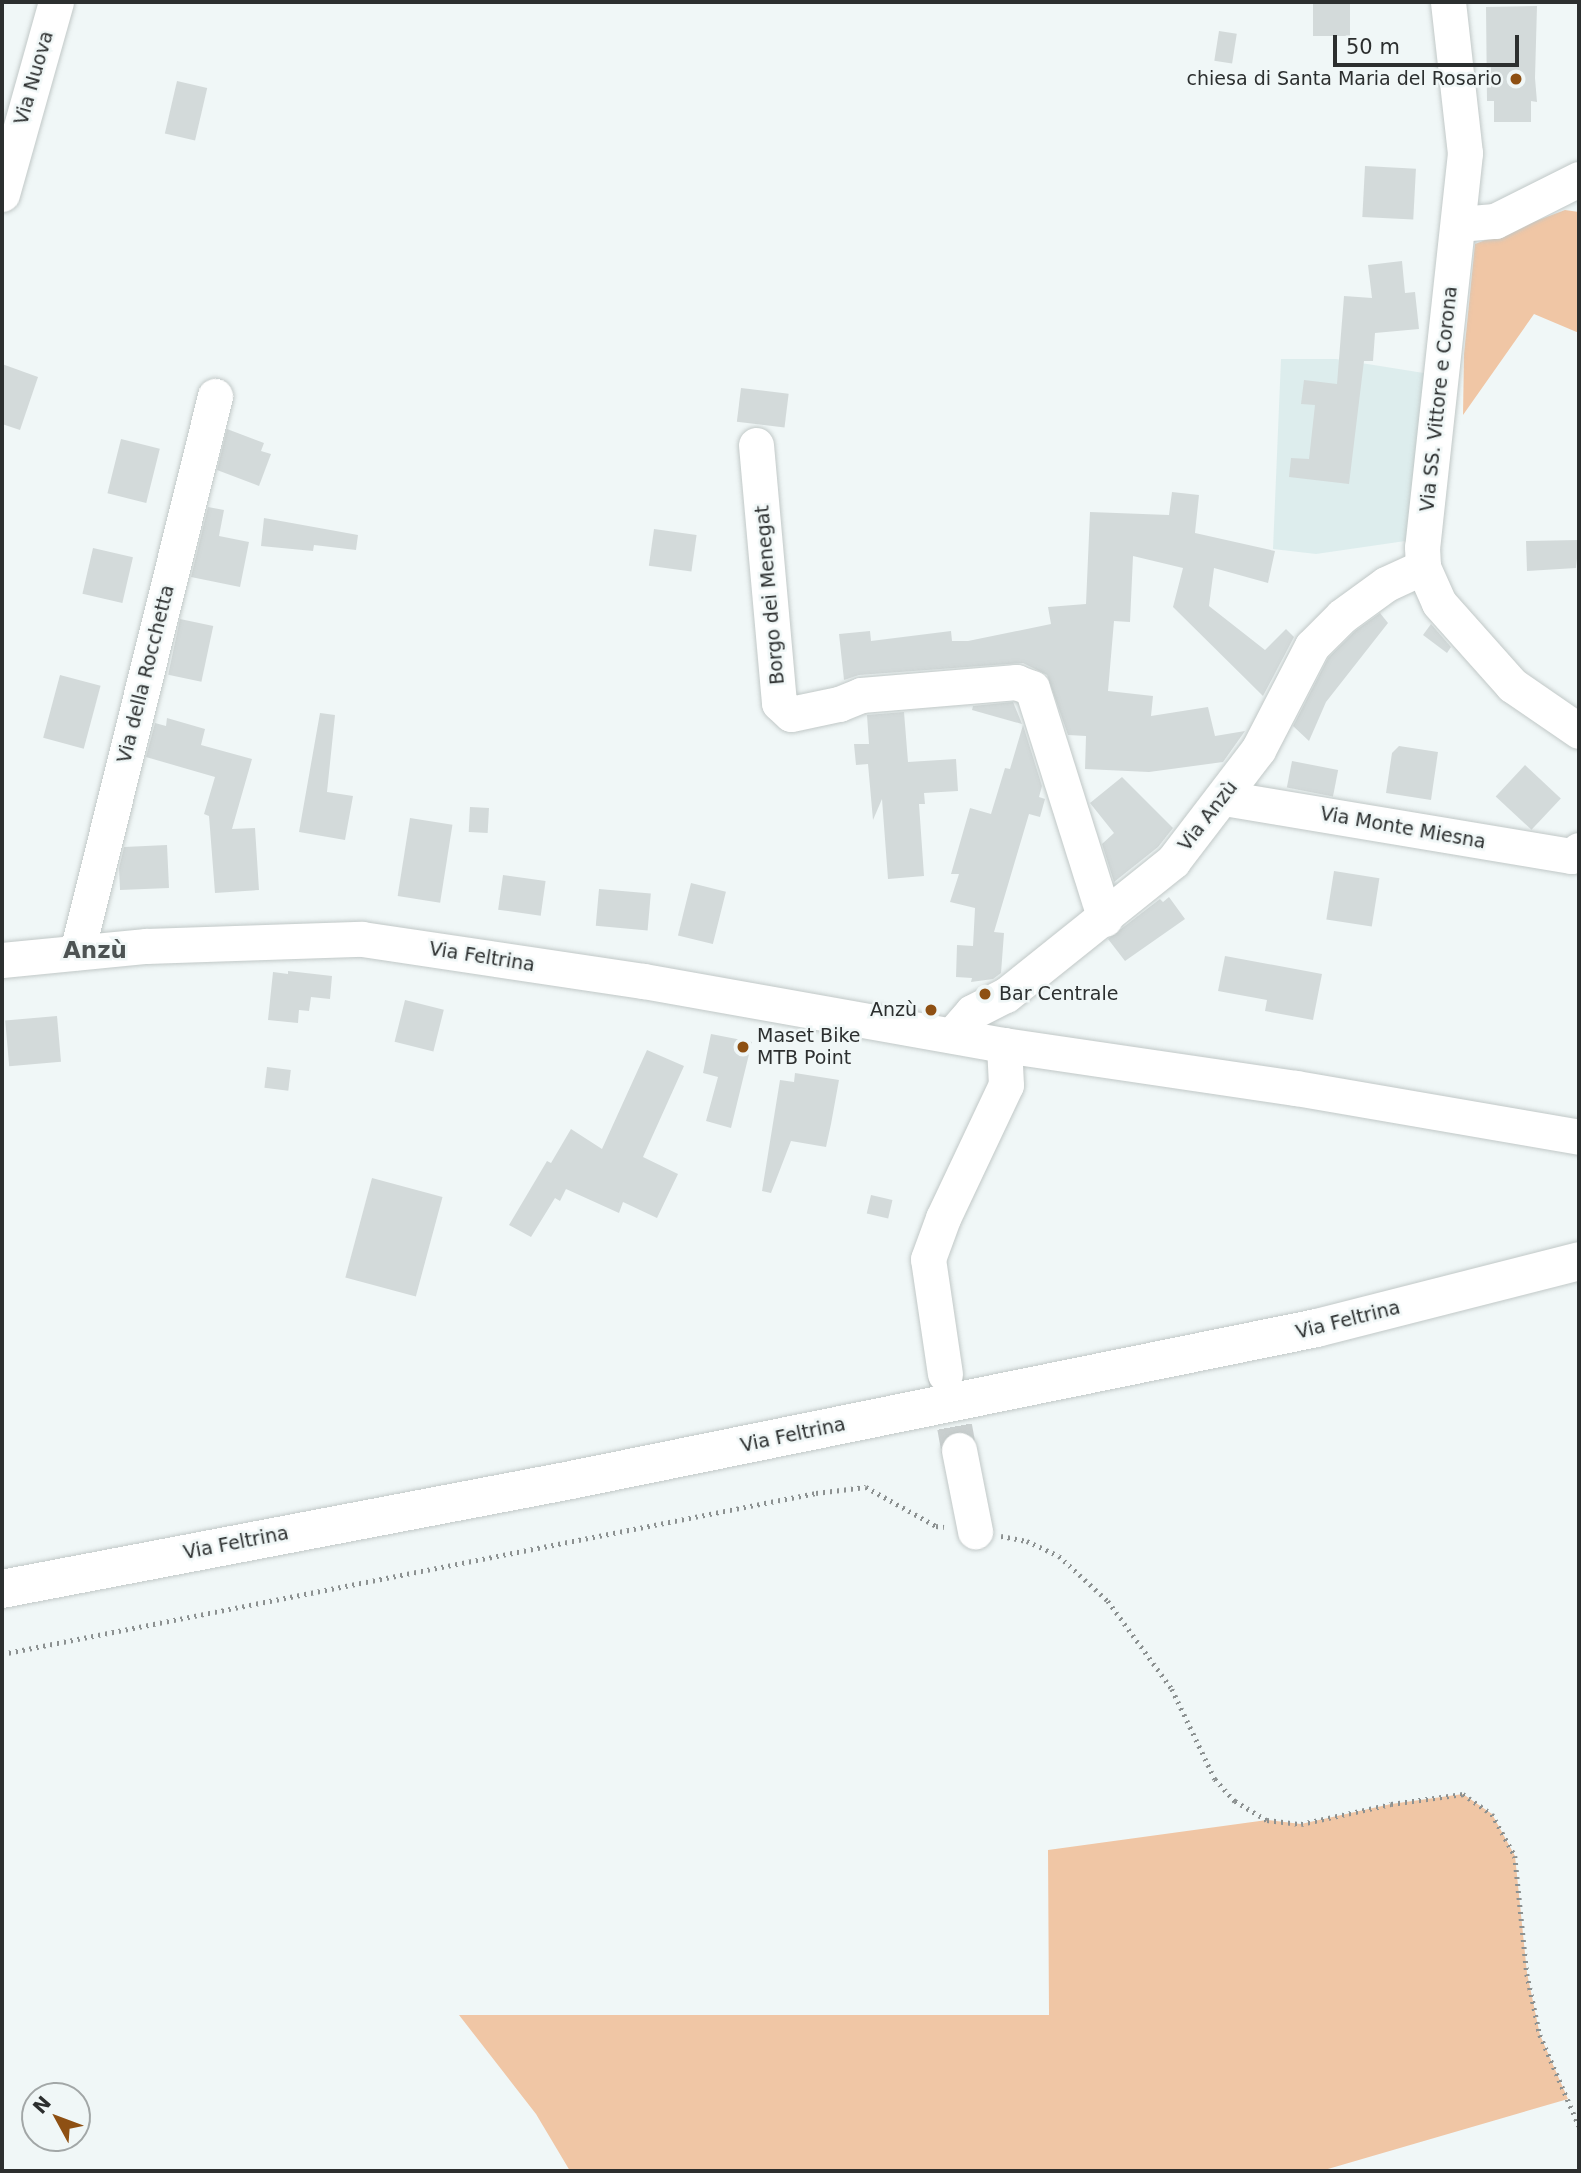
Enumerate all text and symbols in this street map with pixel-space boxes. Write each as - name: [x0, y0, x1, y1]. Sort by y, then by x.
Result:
- scale bar: [1336, 21, 1522, 65]
- street label: Via Nuova: [10, 29, 58, 127]
- text: 50 m: [1346, 35, 1400, 59]
- place label: chiesa di Santa Maria del Rosario: [1187, 68, 1502, 90]
- marker: chiesa di Santa Maria del Rosario: [1508, 71, 1524, 87]
- street label: Via SS. Vittore e Corona: [1416, 285, 1462, 513]
- street label: Borgo dei Menegat: [751, 504, 789, 686]
- street label: Via della Rocchetta: [113, 583, 179, 765]
- street label: Via Anzù: [1174, 776, 1242, 856]
- street label: Via Monte Miesna: [1318, 802, 1488, 854]
- district label: Anzù: [63, 936, 127, 964]
- street label: Via Feltrina: [428, 937, 536, 977]
- place label: Bar Centrale: [999, 983, 1118, 1005]
- marker: Bar Centrale: [977, 986, 993, 1002]
- place label: Anzù: [870, 999, 917, 1021]
- marker: Anzù: [923, 1002, 939, 1018]
- place label: Maset Bike MTB Point: [757, 1025, 860, 1069]
- marker: Maset Bike MTB Point: [735, 1039, 751, 1055]
- street label: Via Feltrina: [1294, 1296, 1402, 1344]
- street label: Via Feltrina: [738, 1413, 848, 1457]
- street label: Via Feltrina: [181, 1522, 291, 1564]
- north arrow: [21, 2082, 91, 2152]
- text: N: [28, 2091, 55, 2118]

